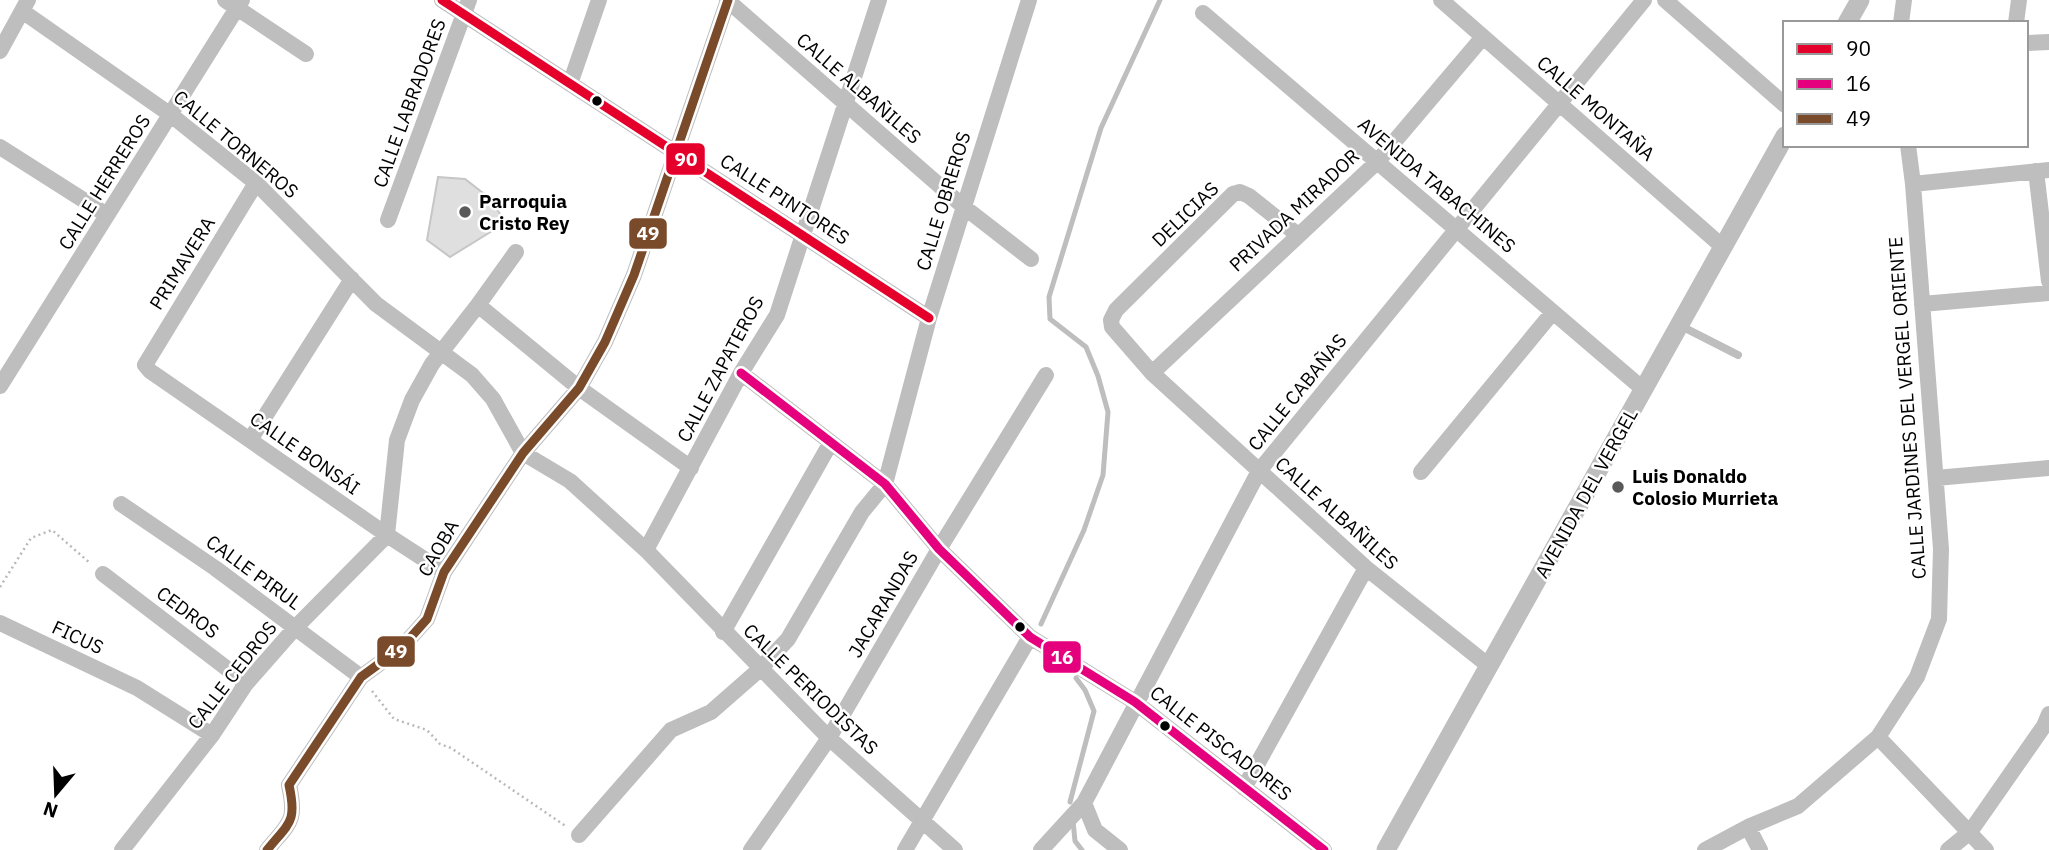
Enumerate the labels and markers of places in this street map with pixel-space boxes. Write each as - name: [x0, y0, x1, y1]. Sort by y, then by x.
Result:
- unlabelled marker: [590, 94, 604, 108]
- place label: Parroquia Cristo Rey: [479, 189, 570, 235]
- marker: Parroquia Cristo Rey: [457, 204, 473, 220]
- place label: Luis Donaldo Colosio Murrieta: [1632, 464, 1778, 510]
- marker: Luis Donaldo Colosio Murrieta: [1610, 479, 1626, 495]
- unlabelled marker: [1013, 620, 1027, 634]
- unlabelled marker: [1158, 719, 1172, 733]

